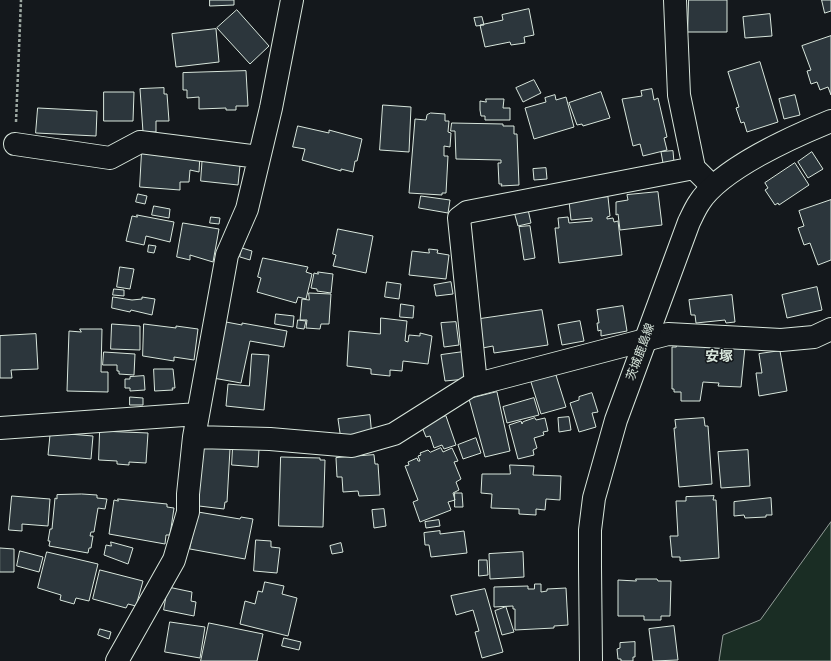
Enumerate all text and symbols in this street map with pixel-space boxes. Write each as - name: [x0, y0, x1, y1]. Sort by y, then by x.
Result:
- street label: 茨城鹿島線: [624, 321, 658, 383]
- district label: 安塚: [705, 349, 733, 365]

